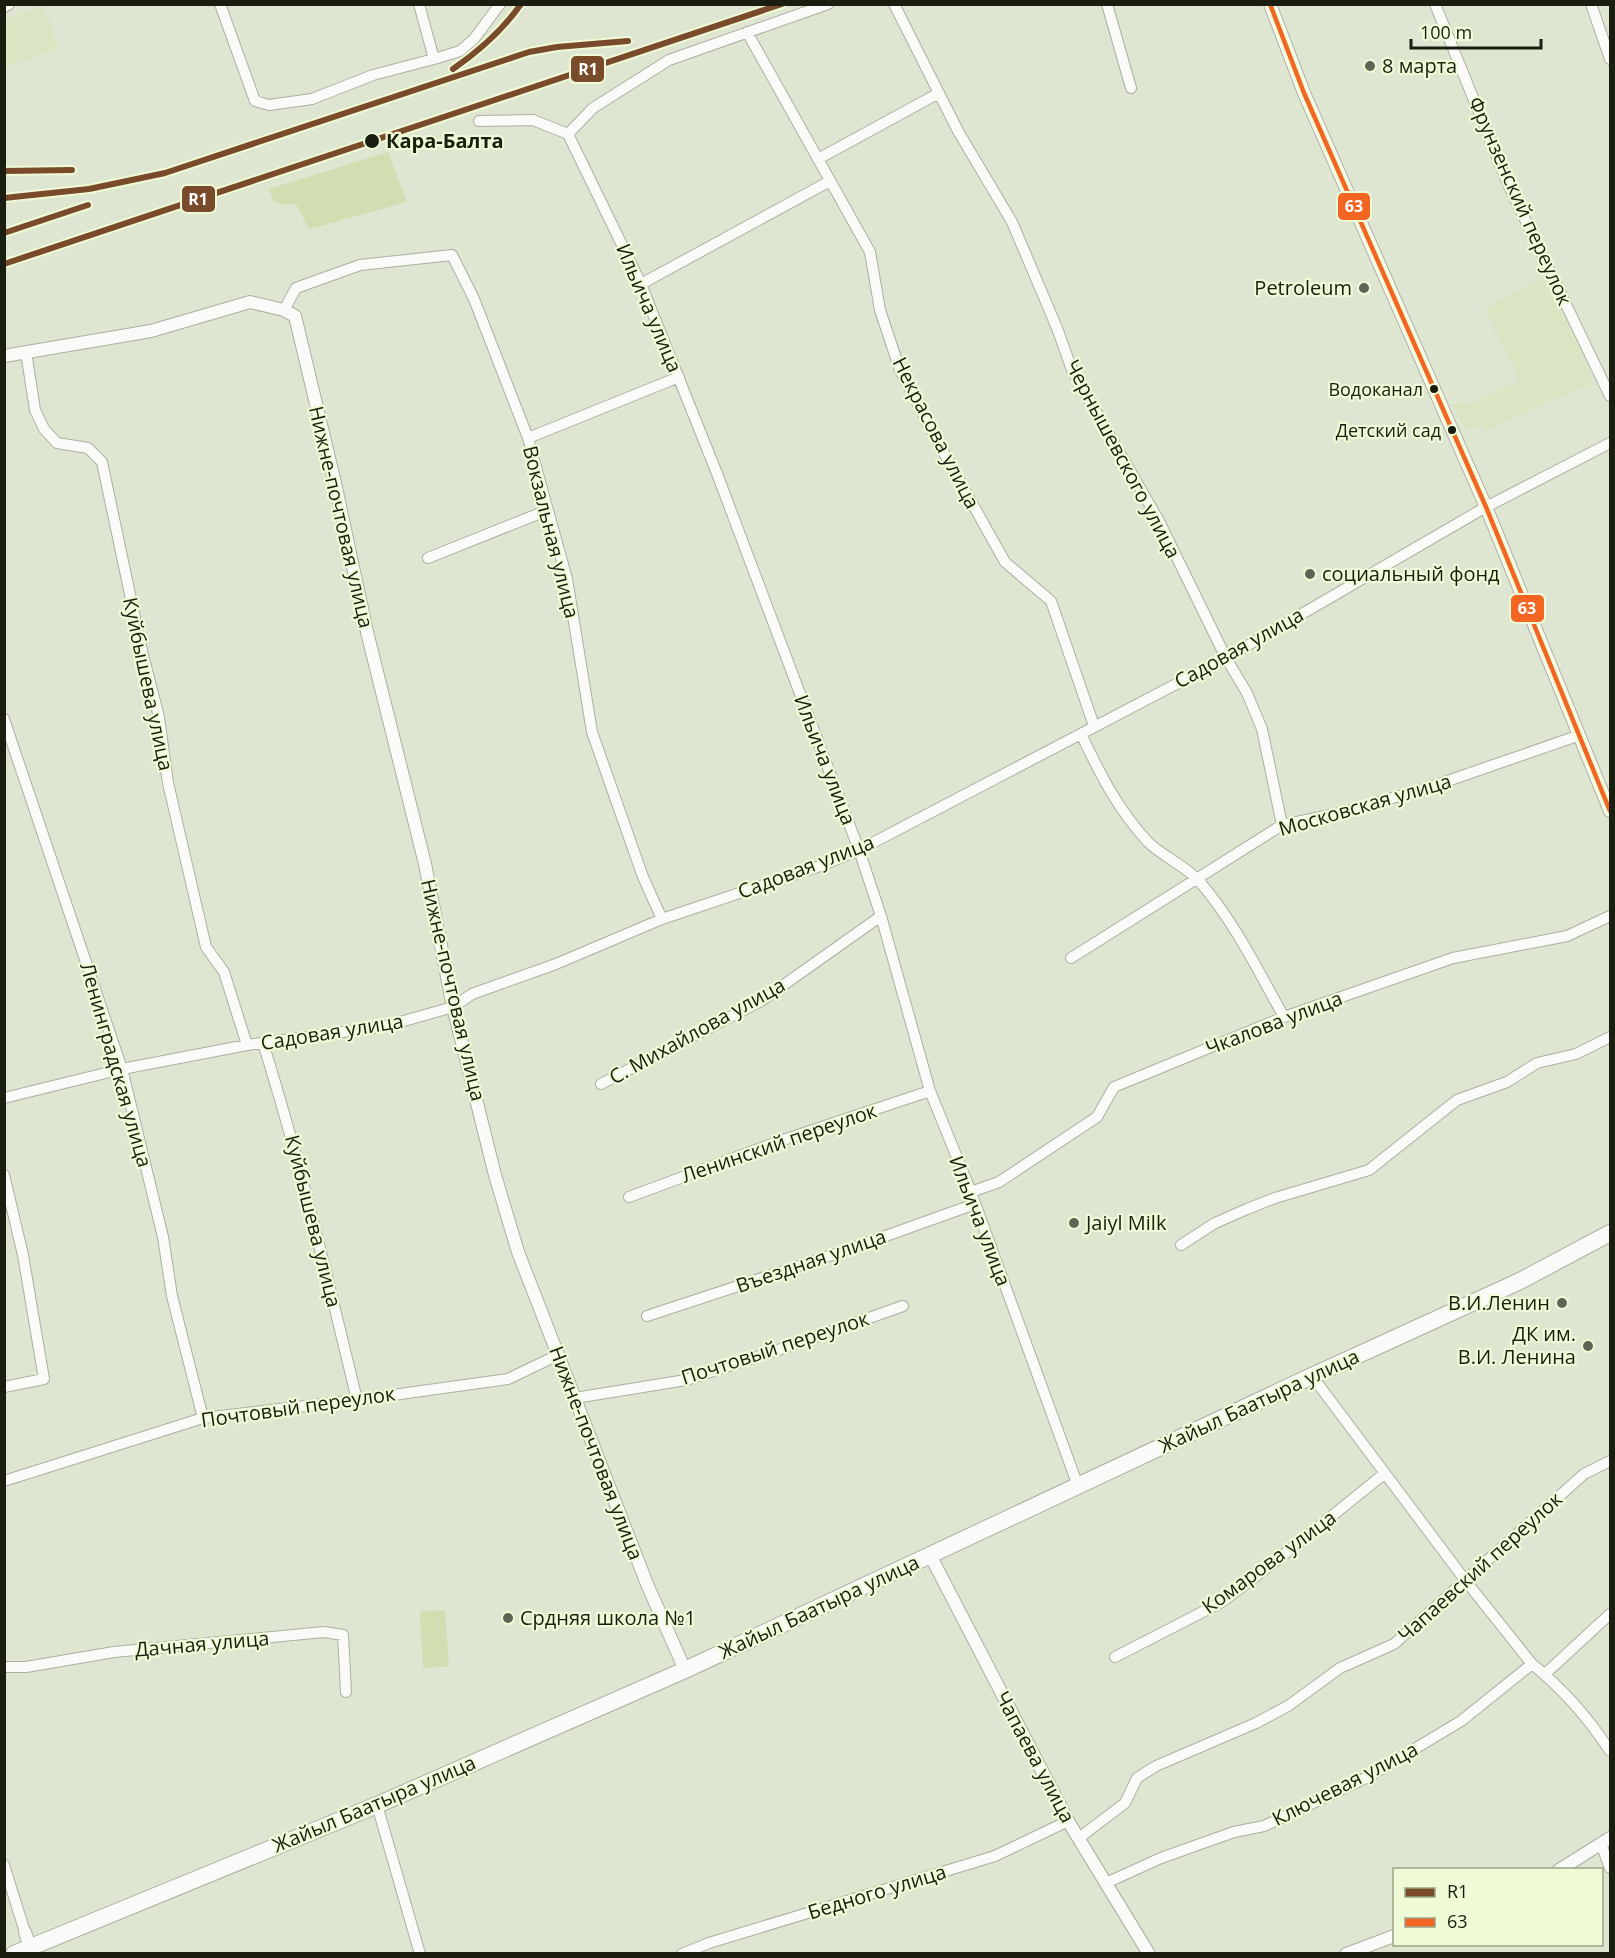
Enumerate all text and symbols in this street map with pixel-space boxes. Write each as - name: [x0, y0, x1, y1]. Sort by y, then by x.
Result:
- scale bar: [1411, 12, 1542, 50]
- text: 100 m: [1420, 20, 1472, 44]
- place label: 8 марта: [1382, 52, 1457, 79]
- line badge: R1: [570, 55, 605, 83]
- text: R1: [578, 58, 598, 80]
- marker: 8 марта: [1363, 59, 1377, 73]
- street label: Фрунзенский переулок: [1462, 92, 1579, 310]
- place label: Кара-Балта: [386, 127, 504, 154]
- marker: Кара-Балта: [363, 132, 381, 150]
- line badge: R1: [181, 185, 216, 213]
- text: R1: [188, 188, 208, 210]
- line badge: 63: [1337, 192, 1371, 221]
- text: 63: [1345, 195, 1363, 217]
- street label: Ильича улица: [610, 239, 689, 376]
- place label: Petroleum: [1254, 274, 1352, 301]
- marker: Petroleum: [1357, 281, 1371, 295]
- street label: Некрасова улица: [887, 352, 986, 513]
- street label: Чернышевского улица: [1060, 355, 1187, 563]
- place label: Водоканал: [1328, 377, 1423, 401]
- marker: Водоканал: [1428, 383, 1440, 395]
- street label: Нижне-почтовая улица: [303, 403, 380, 631]
- place label: Детский сад: [1336, 418, 1441, 442]
- marker: Детский сад: [1446, 424, 1458, 436]
- street label: Вокзальная улица: [517, 443, 586, 621]
- place label: социальный фонд: [1322, 560, 1500, 587]
- marker: социальный фонд: [1303, 567, 1317, 581]
- line badge: 63: [1510, 594, 1545, 623]
- street label: Куйбышева улица: [117, 595, 180, 773]
- text: 63: [1518, 597, 1536, 619]
- street label: Садовая улица: [1169, 601, 1308, 694]
- street label: Ильича улица: [788, 691, 863, 829]
- street label: Московская улица: [1275, 767, 1454, 842]
- street label: Садовая улица: [734, 828, 878, 905]
- street label: Нижне-почтовая улица: [415, 876, 492, 1104]
- street label: Ленинградская улица: [74, 959, 159, 1170]
- street label: С. Михайлова улица: [604, 971, 790, 1090]
- street label: Чкалова улица: [1202, 984, 1346, 1061]
- street label: Садовая улица: [259, 1007, 405, 1056]
- street label: Ленинский переулок: [678, 1096, 881, 1189]
- street label: Куйбышева улица: [279, 1132, 348, 1310]
- street label: Ильича улица: [943, 1152, 1018, 1290]
- place label: Jaiyl Milk: [1084, 1209, 1167, 1236]
- marker: Jaiyl Milk: [1067, 1216, 1081, 1230]
- street label: Въездная улица: [732, 1222, 889, 1299]
- place label: В.И.Ленин: [1448, 1289, 1550, 1316]
- marker: В.И.Ленин: [1555, 1296, 1569, 1310]
- street label: Почтовый переулок: [678, 1304, 873, 1391]
- place label: ДК им. В.И. Ленина: [1458, 1320, 1576, 1370]
- marker: ДК им. В.И. Ленина: [1581, 1339, 1595, 1353]
- street label: Нижне-почтовая улица: [543, 1342, 650, 1564]
- street label: Жайыл Баатыра улица: [1154, 1342, 1363, 1459]
- street label: Почтовый переулок: [199, 1379, 397, 1434]
- street label: Чапаевский переулок: [1392, 1485, 1568, 1648]
- street label: Комарова улица: [1196, 1504, 1341, 1620]
- street label: Жайыл Баатыра улица: [714, 1548, 923, 1665]
- place label: Срдняя школа №1: [520, 1604, 696, 1631]
- marker: Срдняя школа №1: [501, 1611, 515, 1625]
- street label: Дачная улица: [134, 1624, 270, 1663]
- street label: Чапаева улица: [989, 1686, 1081, 1827]
- street label: Ключевая улица: [1267, 1735, 1422, 1832]
- street label: Жайыл Баатыра улица: [268, 1748, 480, 1859]
- street label: Бедного улица: [804, 1858, 949, 1925]
- legend: [1393, 1868, 1603, 1946]
- text: R1: [1447, 1879, 1468, 1903]
- text: 63: [1447, 1909, 1468, 1933]

